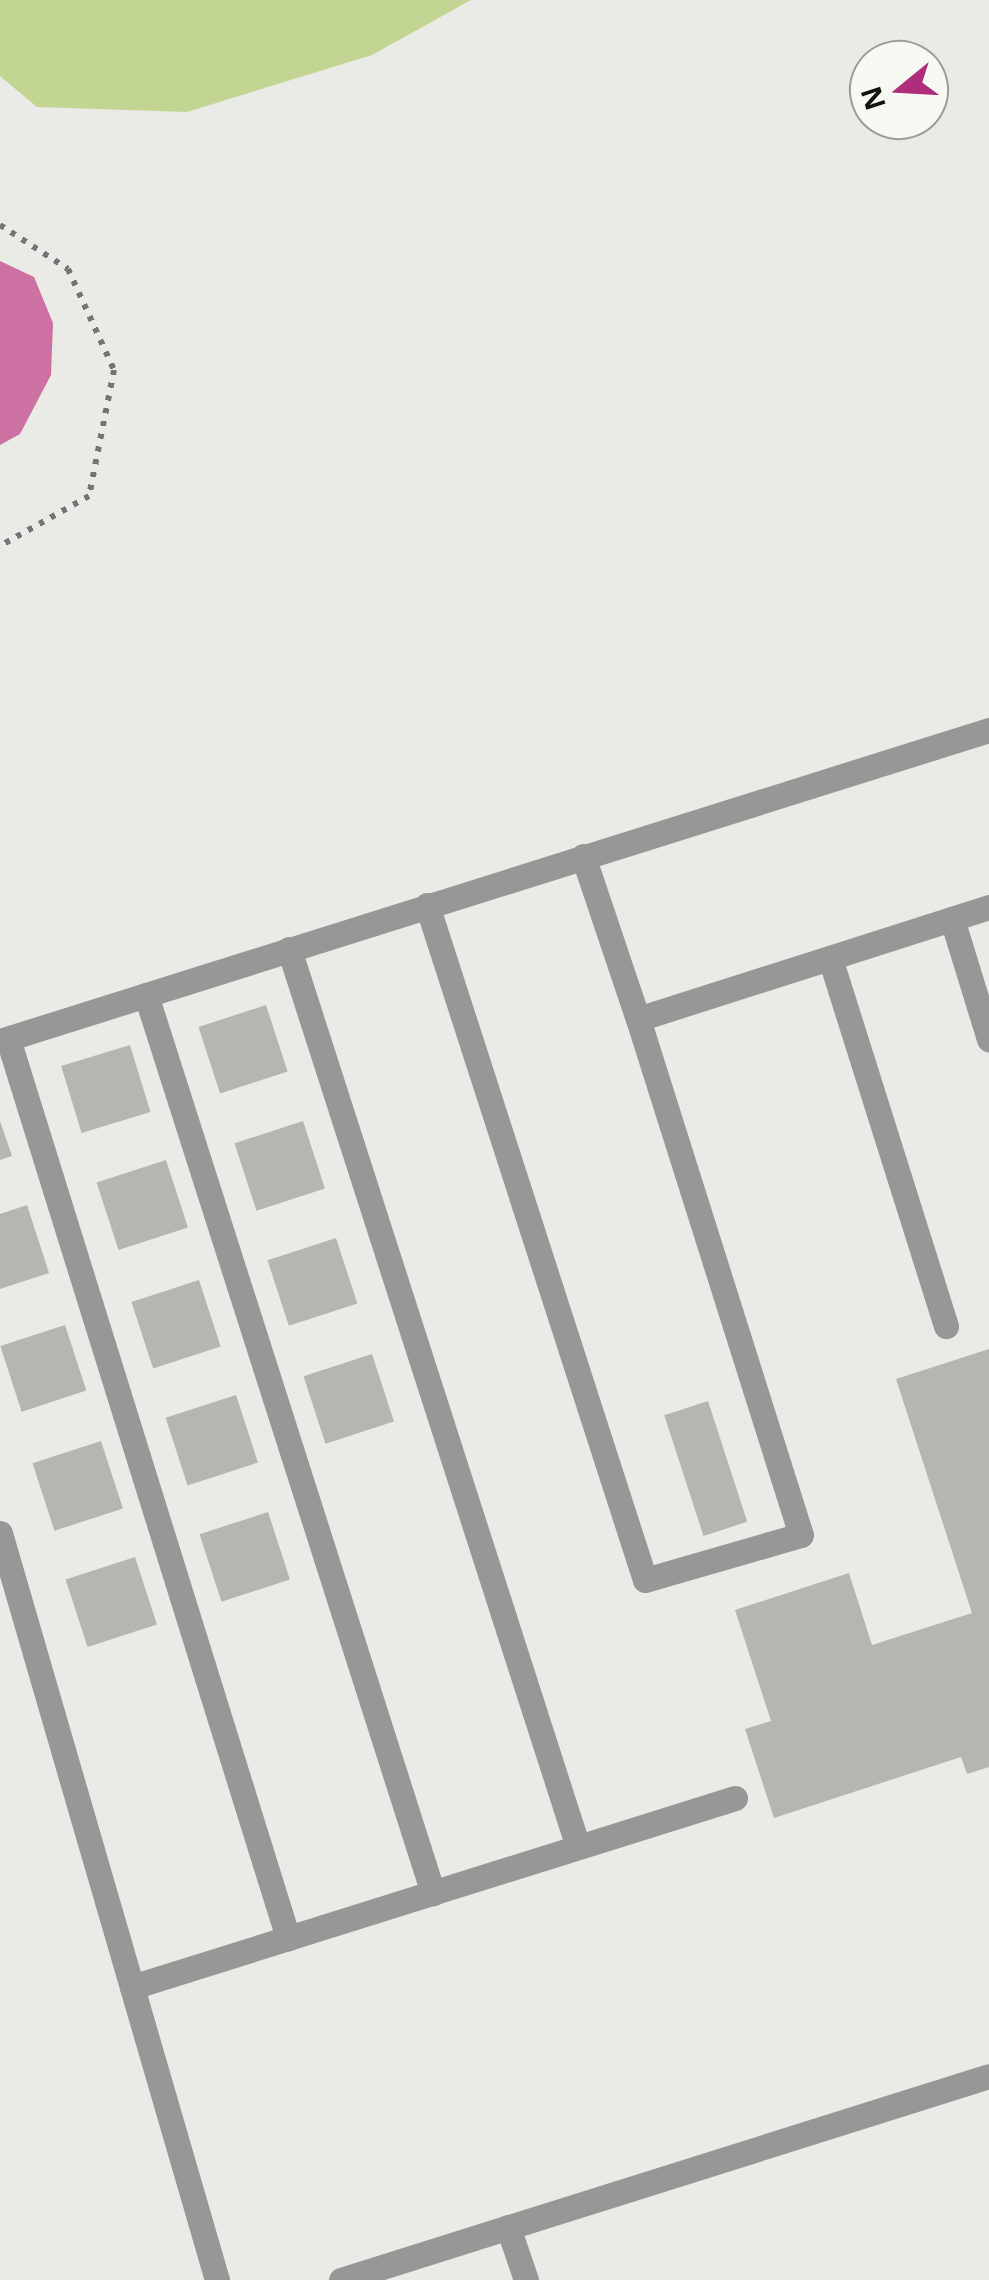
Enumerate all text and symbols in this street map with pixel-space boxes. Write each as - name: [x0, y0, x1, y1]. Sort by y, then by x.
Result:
- north arrow: [849, 40, 949, 140]
- text: N: [851, 82, 894, 115]

